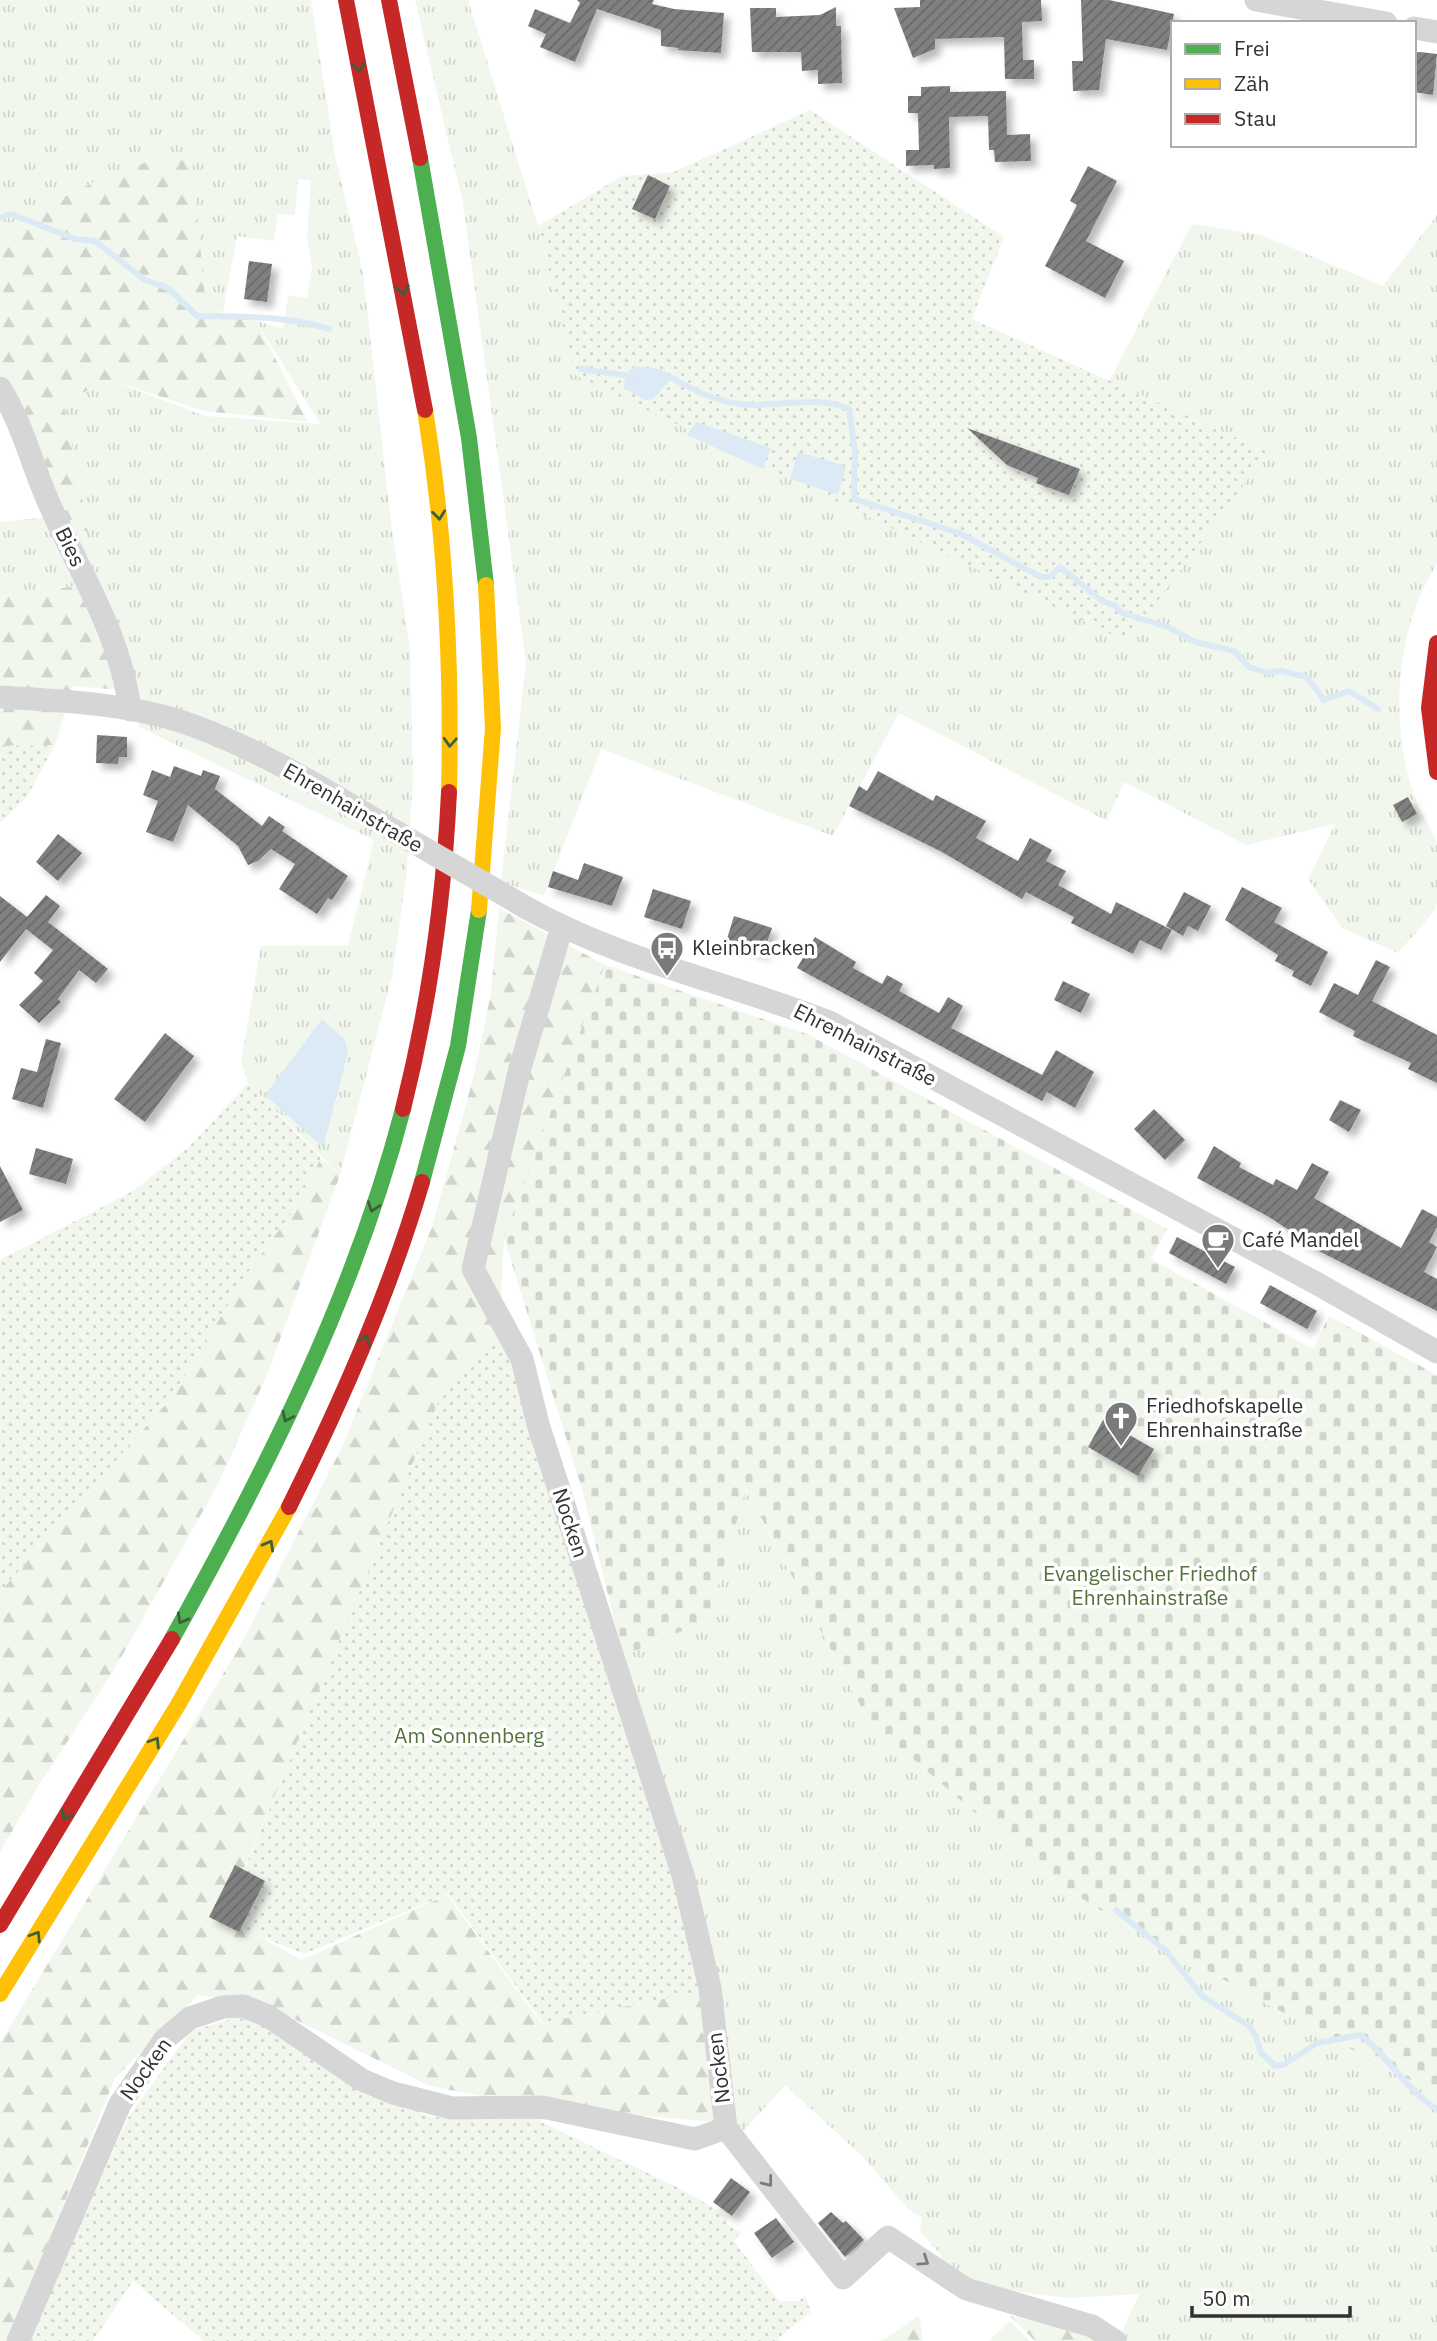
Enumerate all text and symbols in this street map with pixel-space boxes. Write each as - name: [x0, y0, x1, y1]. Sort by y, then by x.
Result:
- legend: [1171, 21, 1416, 147]
- text: Frei: [1234, 34, 1270, 62]
- one-way arrow: [351, 61, 366, 73]
- text: Zäh: [1234, 69, 1269, 97]
- text: Stau: [1234, 104, 1277, 132]
- one-way arrow: [395, 284, 410, 296]
- one-way arrow: [431, 509, 446, 521]
- street label: Bies: [49, 522, 92, 571]
- one-way arrow: [442, 736, 457, 747]
- street label: Ehrenhainstraße: [279, 756, 428, 858]
- bus stop icon: Kleinbracken: [648, 929, 686, 978]
- place label: Kleinbracken: [692, 933, 815, 961]
- street label: Ehrenhainstraße: [789, 996, 942, 1092]
- one-way arrow: [367, 1200, 381, 1213]
- cafe icon: Café Mandel: [1199, 1221, 1237, 1270]
- place label: Café Mandel: [1242, 1225, 1359, 1253]
- one-way arrow: [357, 1334, 371, 1346]
- place label: Friedhofskapelle Ehrenhainstraße: [1146, 1391, 1303, 1443]
- church icon: Friedhofskapelle Ehrenhainstraße: [1102, 1399, 1140, 1448]
- one-way arrow: [281, 1410, 295, 1422]
- street label: Nocken: [547, 1484, 595, 1561]
- one-way arrow: [261, 1540, 274, 1553]
- park label: Evangelischer Friedhof Ehrenhainstraße: [1043, 1559, 1257, 1611]
- one-way arrow: [177, 1612, 190, 1625]
- park label: Am Sonnenberg: [394, 1721, 544, 1749]
- one-way arrow: [147, 1737, 160, 1750]
- one-way arrow: [62, 1808, 75, 1821]
- one-way arrow: [27, 1931, 40, 1944]
- street label: Nocken: [113, 2031, 177, 2106]
- street label: Nocken: [700, 2031, 736, 2105]
- one-way arrow: [759, 2174, 772, 2186]
- one-way arrow: [916, 2253, 929, 2265]
- scale bar: [1192, 2274, 1350, 2318]
- text: 50 m: [1202, 2284, 1251, 2312]

